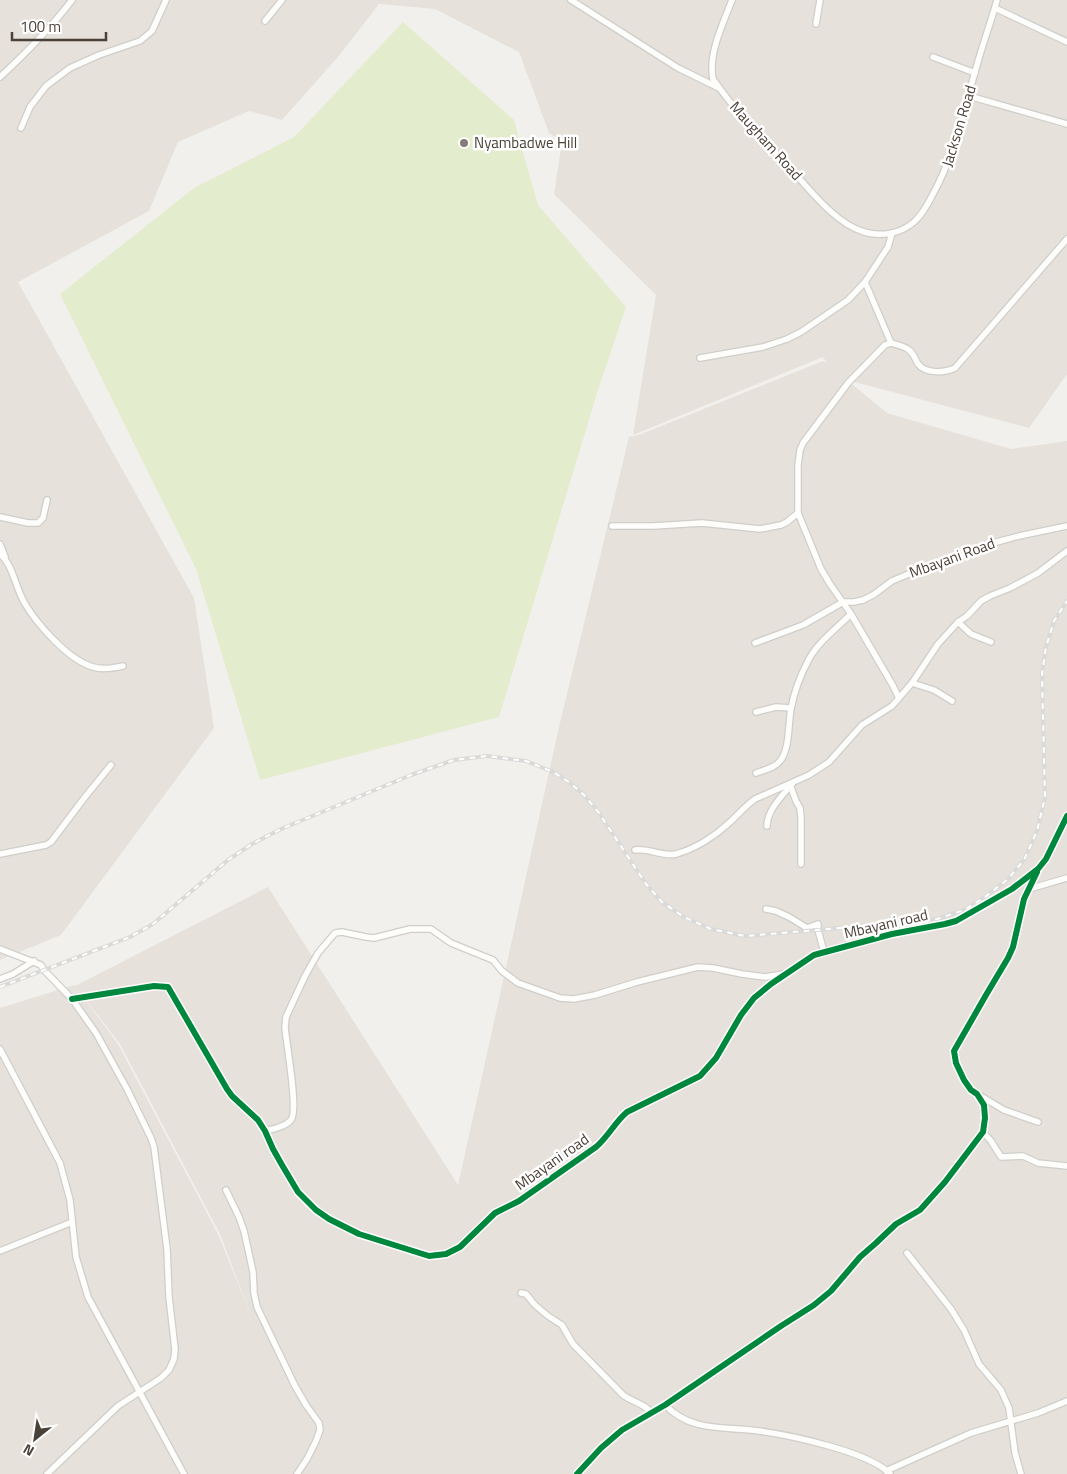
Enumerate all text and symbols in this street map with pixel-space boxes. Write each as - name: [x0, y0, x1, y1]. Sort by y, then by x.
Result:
- scale bar: [12, 10, 106, 42]
- text: 100 m: [20, 15, 61, 38]
- street label: Jackson Road: [935, 82, 982, 170]
- street label: Maugham Road: [724, 96, 808, 185]
- place label: Nyambadwe Hill: [474, 131, 577, 154]
- marker: Nyambadwe Hill: [458, 137, 470, 149]
- street label: Mbayani Road: [906, 531, 998, 584]
- street label: Mbayani road: [842, 903, 930, 944]
- street label: Mbayani road: [510, 1128, 593, 1196]
- north arrow: [10, 1414, 60, 1464]
- text: N: [19, 1439, 38, 1462]

